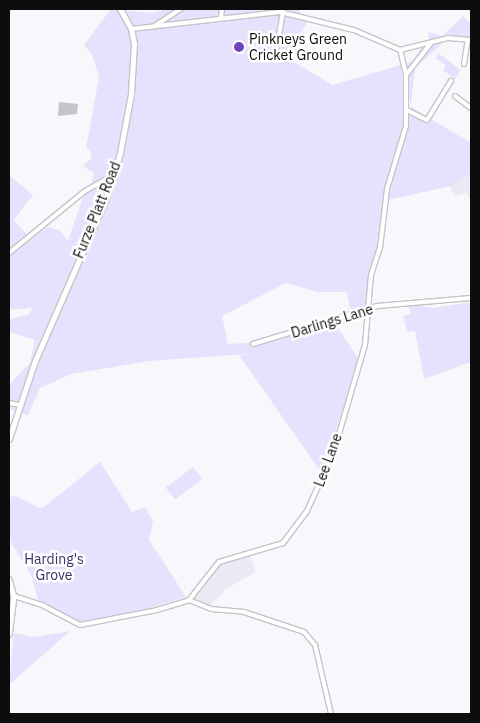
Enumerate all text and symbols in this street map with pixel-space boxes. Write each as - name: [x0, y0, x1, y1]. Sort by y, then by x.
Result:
- place label: Pinkneys Green Cricket Ground: [249, 31, 347, 64]
- marker: Pinkneys Green Cricket Ground: [233, 41, 245, 53]
- street label: Furze Platt Road: [70, 159, 124, 261]
- street label: Darlings Lane: [289, 301, 375, 341]
- street label: Lee Lane: [311, 431, 345, 489]
- park label: Harding's Grove: [24, 551, 84, 584]

